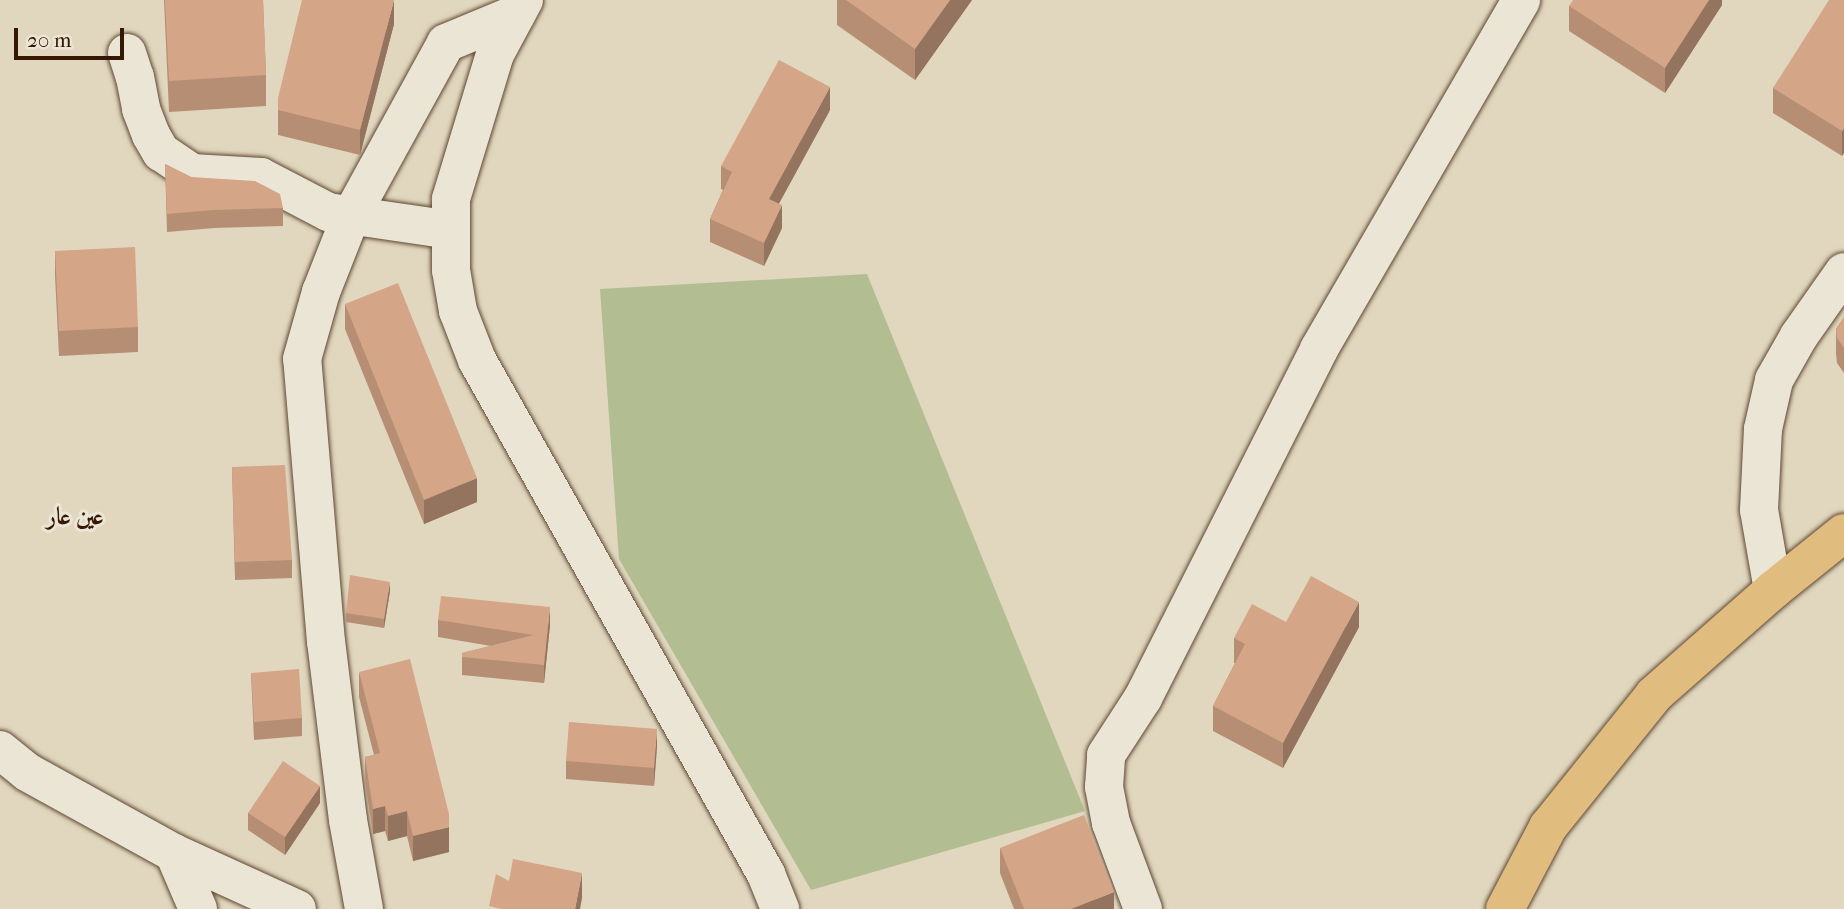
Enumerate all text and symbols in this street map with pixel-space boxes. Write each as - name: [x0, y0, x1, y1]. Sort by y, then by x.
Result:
- scale bar: [18, 14, 128, 58]
- text: 20 m: [27, 28, 71, 52]
- district label: عين عار: [46, 503, 104, 531]

